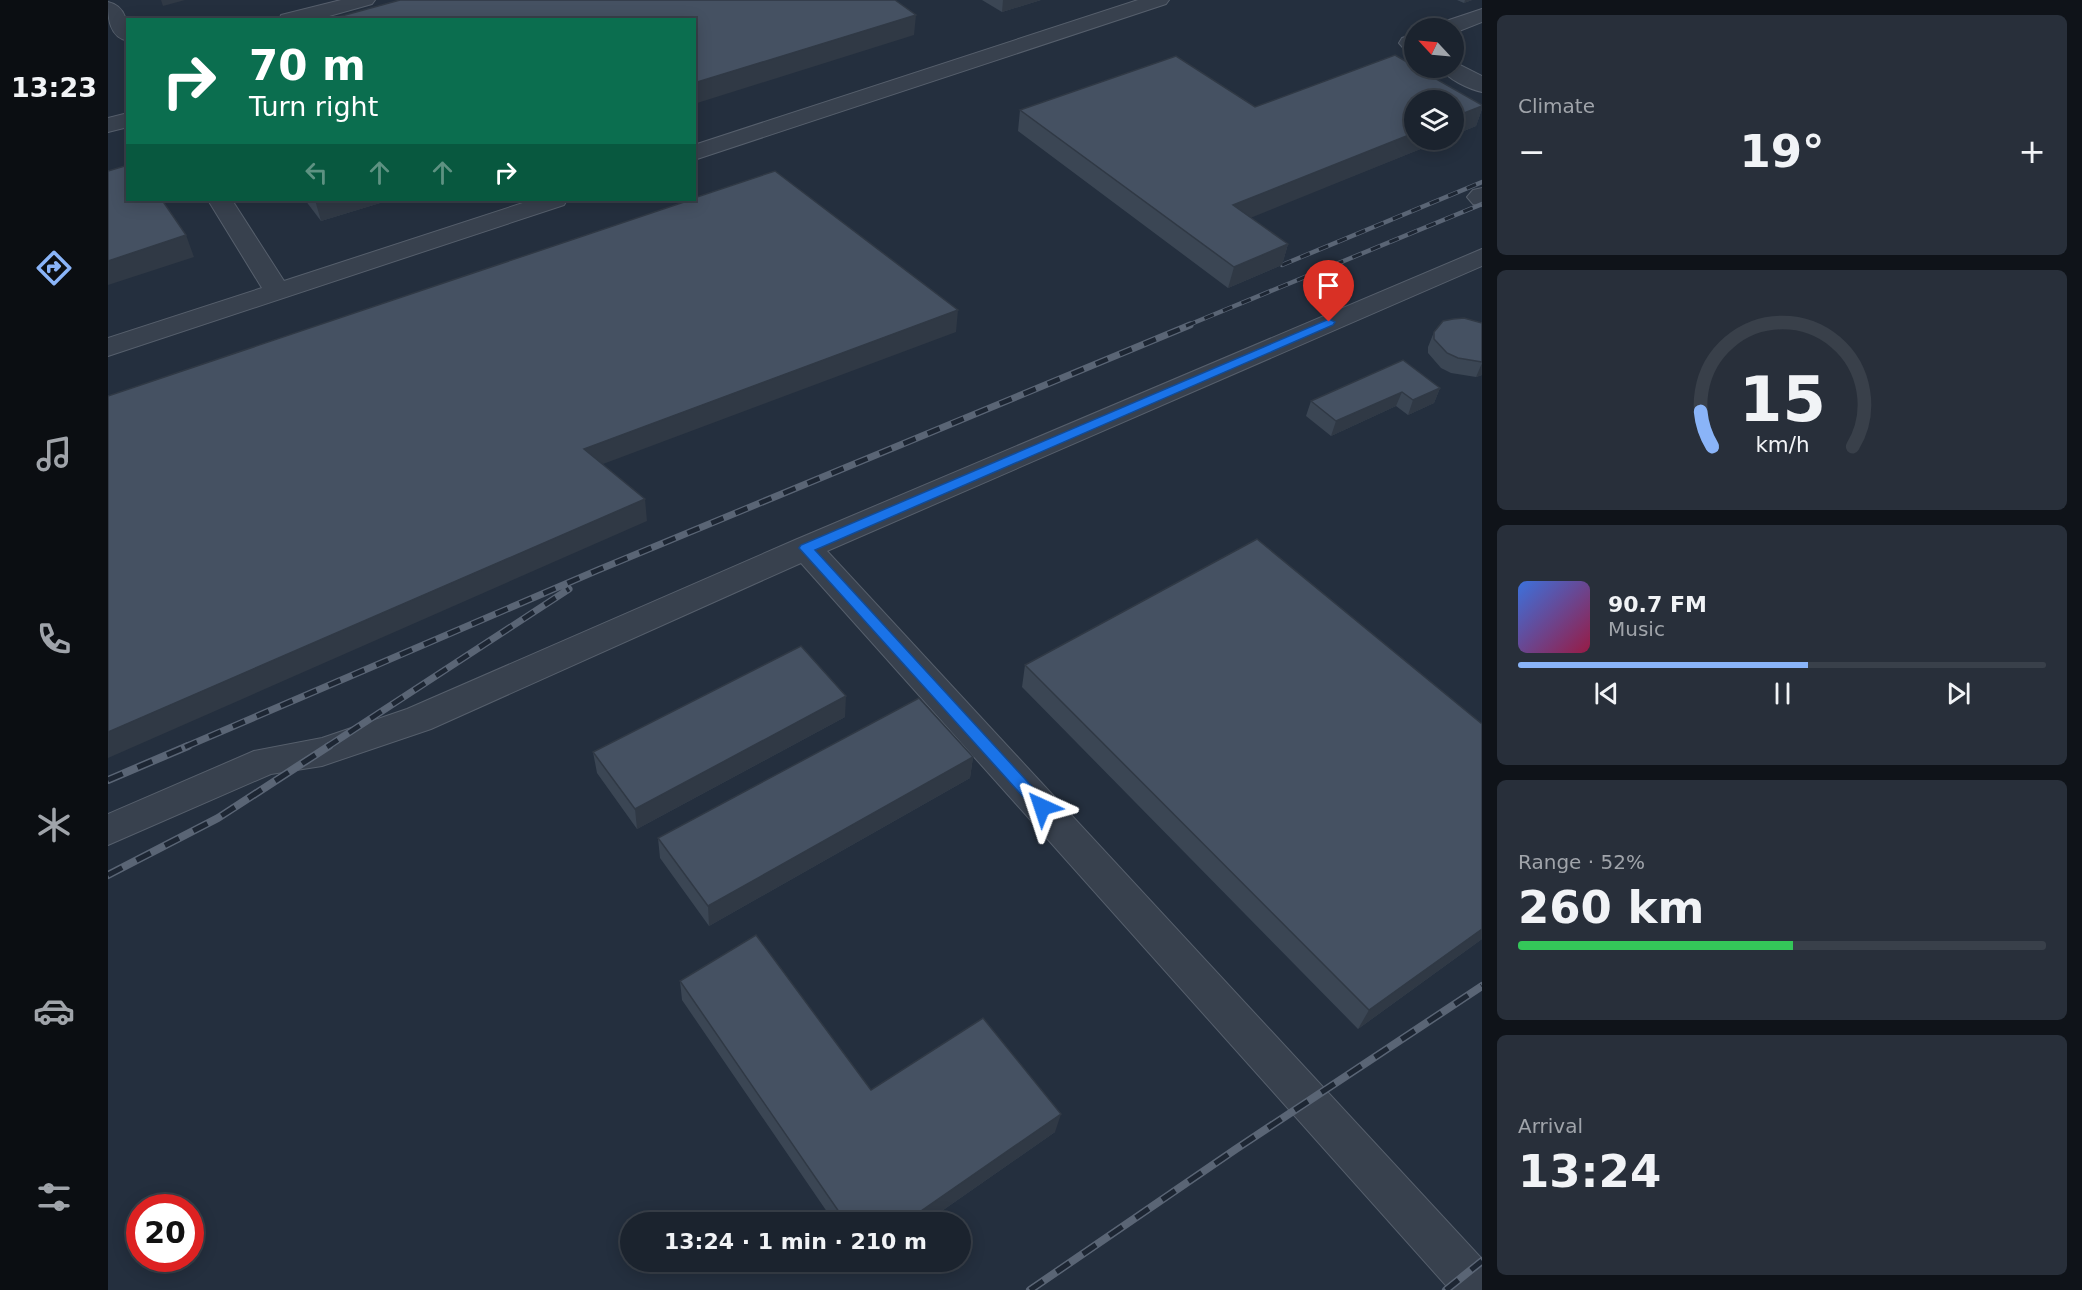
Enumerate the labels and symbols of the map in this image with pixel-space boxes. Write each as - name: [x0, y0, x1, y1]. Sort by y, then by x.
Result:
- north arrow: [1404, 18, 1464, 78]
- pin: [1303, 260, 1354, 322]
- position arrow: [1010, 775, 1074, 839]
- speed limit sign: 20: [126, 1194, 204, 1272]

